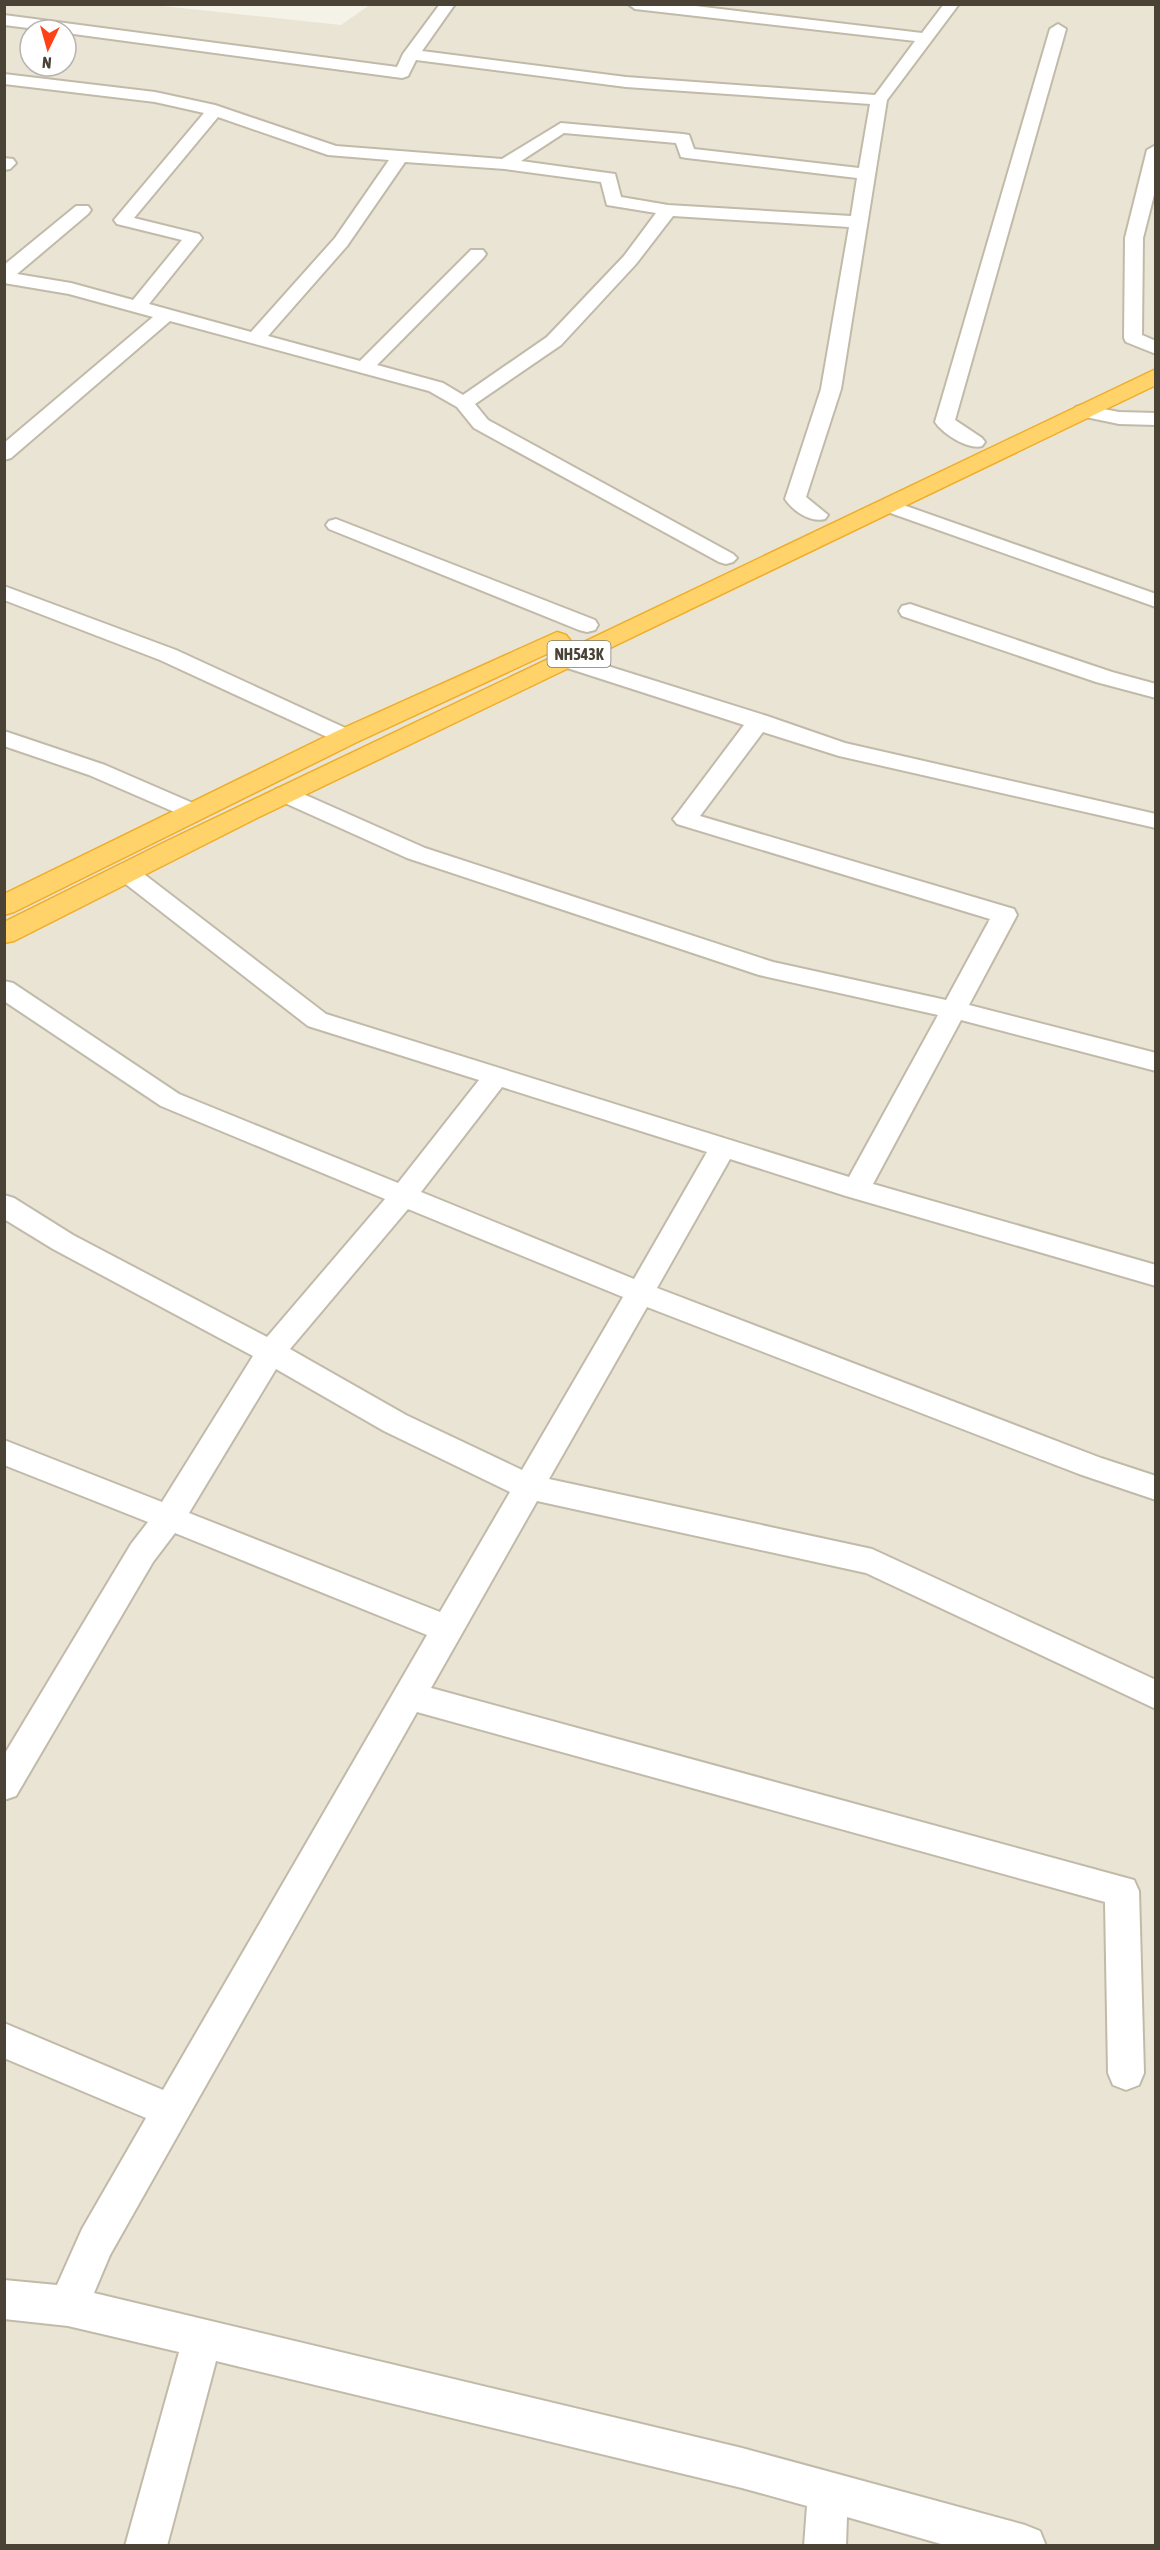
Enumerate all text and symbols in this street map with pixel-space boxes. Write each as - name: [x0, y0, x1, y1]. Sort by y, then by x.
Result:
- north arrow: [18, 18, 78, 78]
- text: N: [41, 54, 52, 72]
- road number: NH543K: [548, 641, 610, 667]

